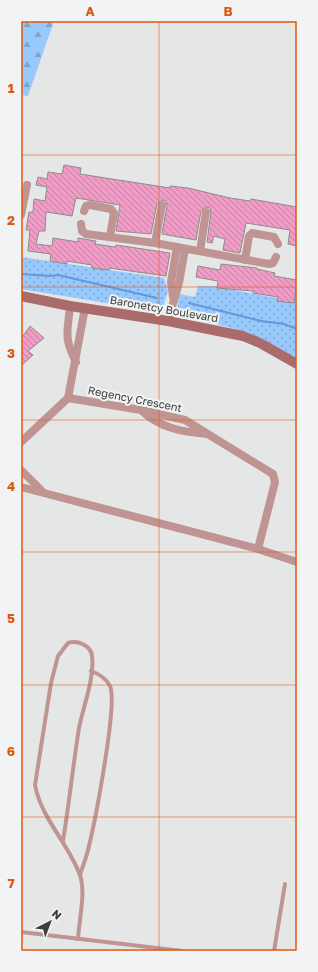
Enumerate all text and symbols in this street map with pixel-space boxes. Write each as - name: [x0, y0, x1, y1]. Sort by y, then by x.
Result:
- text: A: [85, 3, 95, 19]
- text: B: [223, 3, 233, 19]
- text: 1: [8, 80, 15, 96]
- text: 2: [7, 212, 15, 228]
- street label: Baronetcy Boulevard: [109, 293, 219, 324]
- text: 3: [7, 345, 15, 361]
- street label: Regency Crescent: [87, 383, 183, 414]
- text: 4: [7, 478, 15, 494]
- text: 5: [7, 610, 15, 626]
- text: 6: [7, 743, 15, 759]
- text: 7: [7, 875, 15, 891]
- north arrow: [30, 902, 70, 942]
- text: N: [50, 907, 64, 922]

